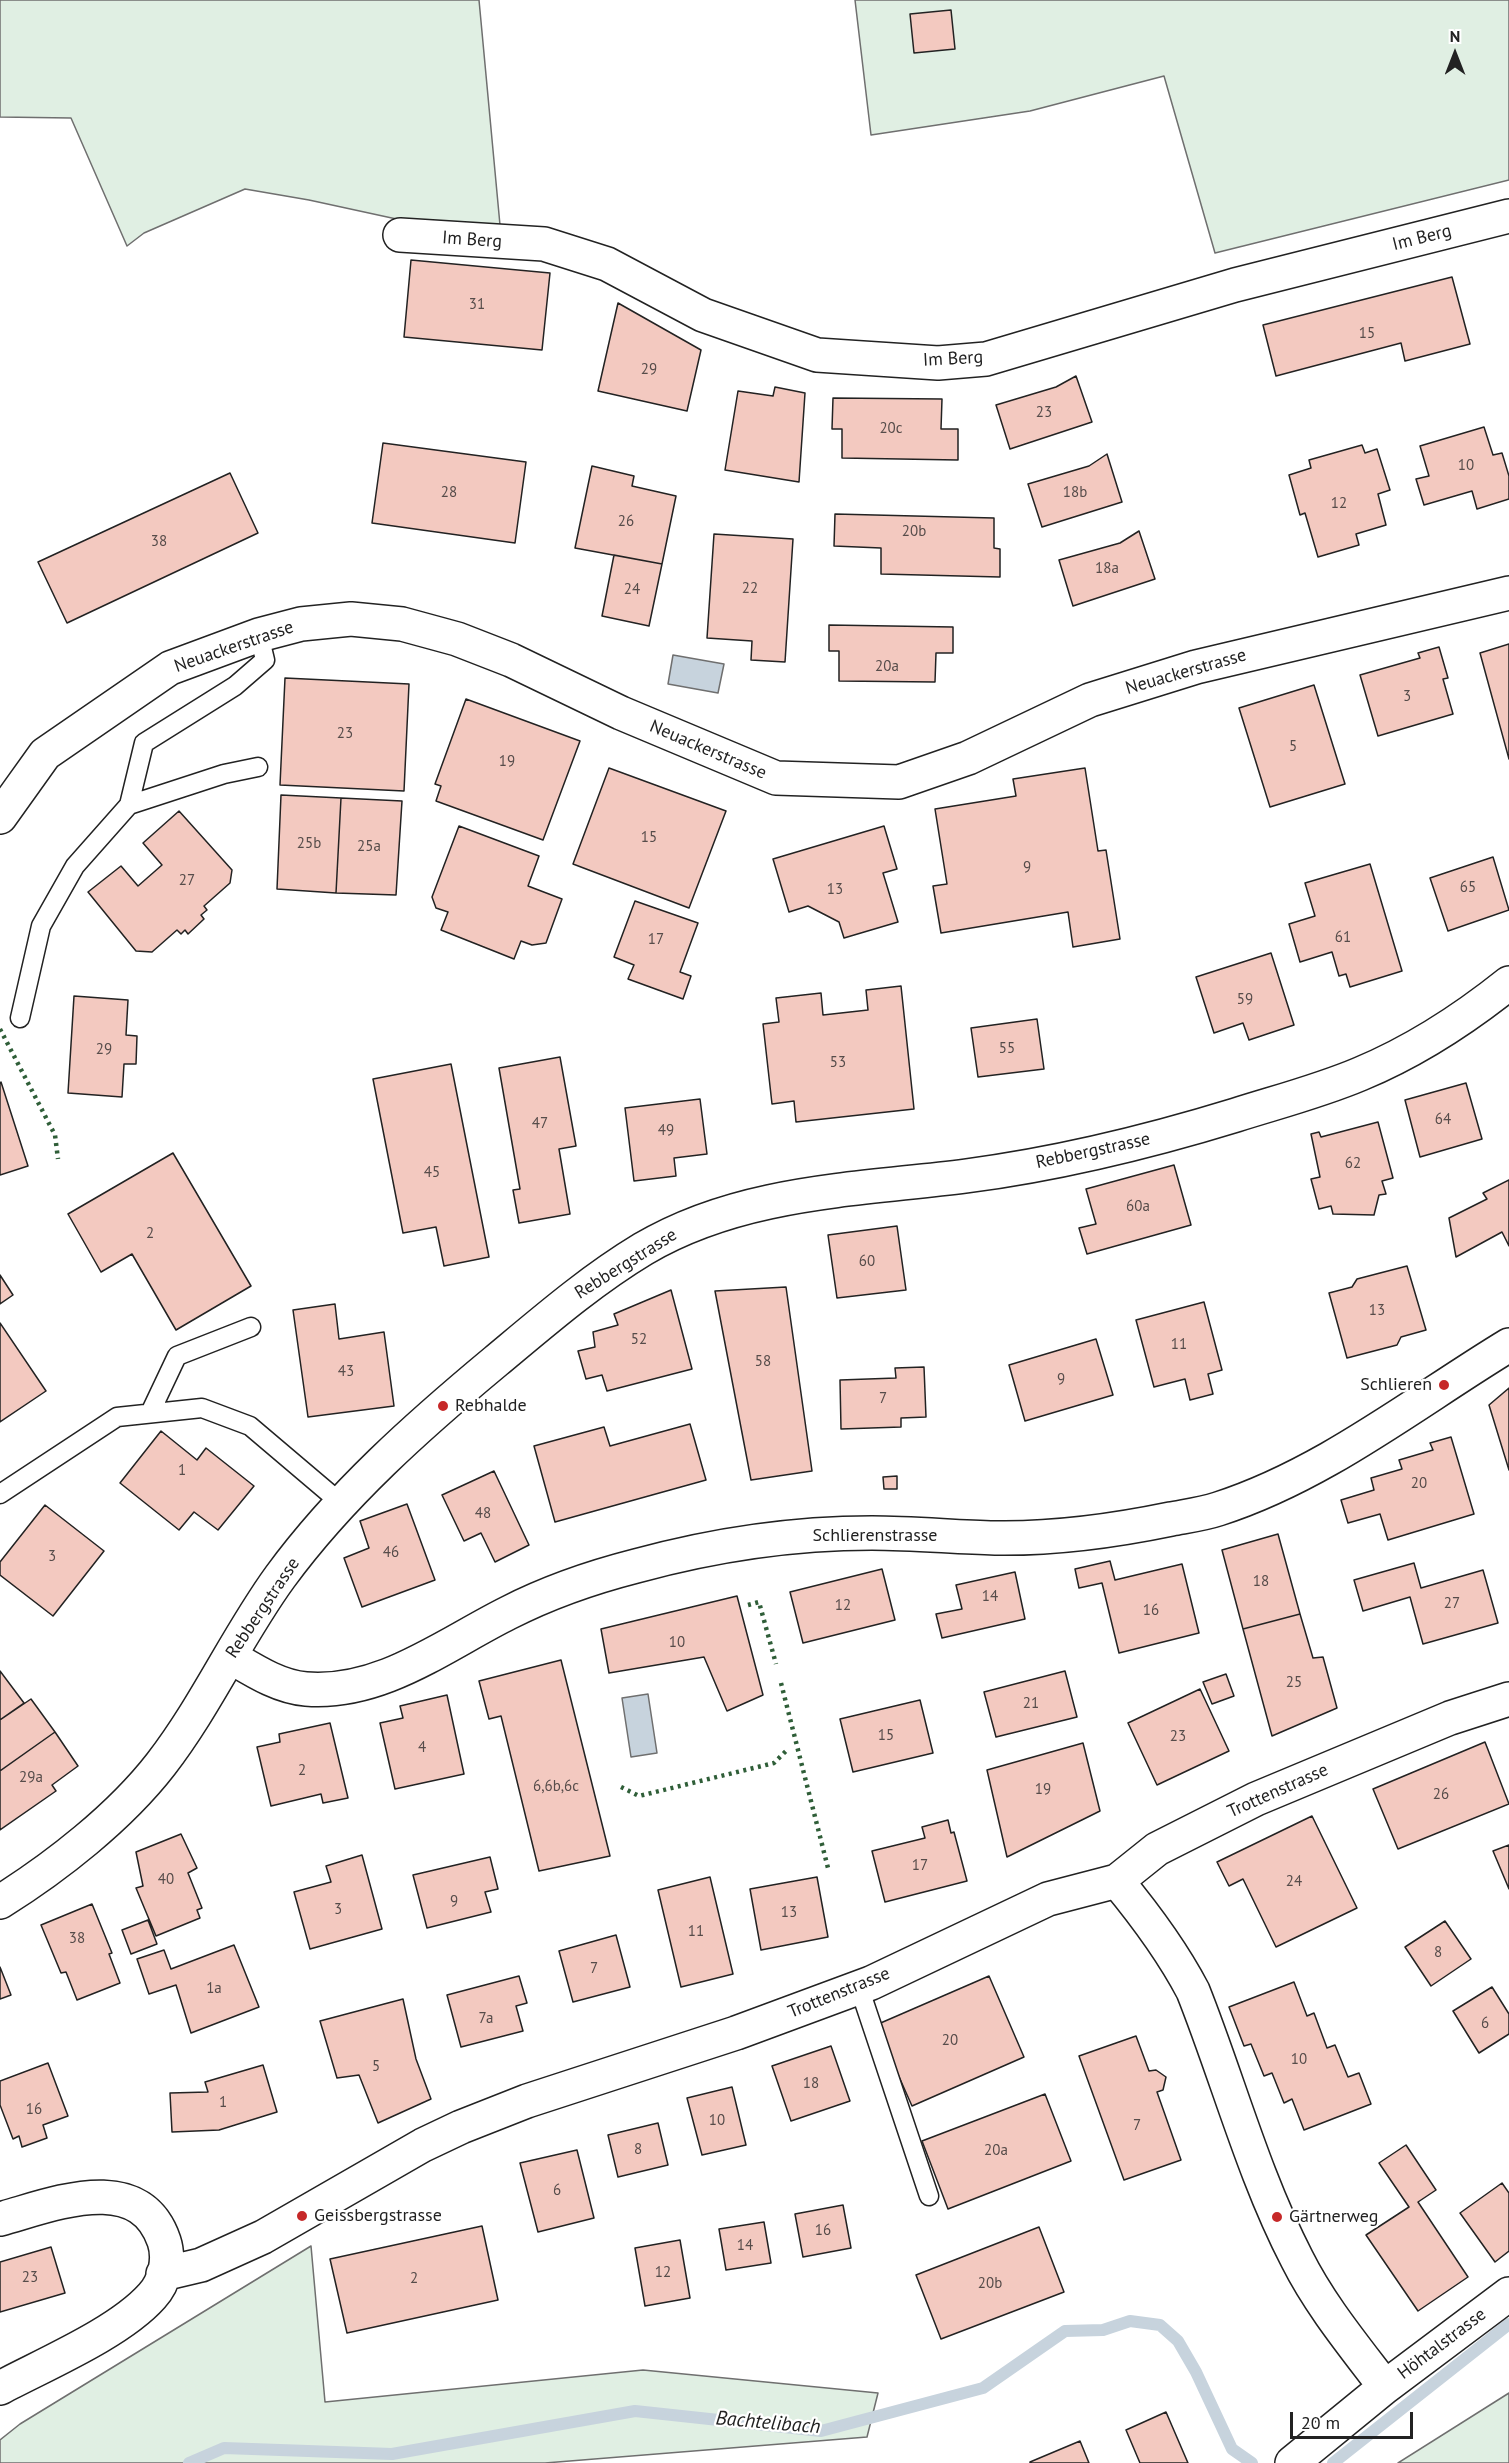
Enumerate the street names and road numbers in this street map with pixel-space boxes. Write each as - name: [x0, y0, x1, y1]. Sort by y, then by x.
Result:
- street label: Im Berg: [1390, 220, 1454, 256]
- street label: Im Berg: [441, 227, 503, 253]
- street label: Im Berg: [922, 347, 984, 371]
- street label: Neuackerstrasse: [172, 616, 296, 678]
- street label: Neuackerstrasse: [1123, 644, 1249, 700]
- street label: Neuackerstrasse: [646, 716, 770, 784]
- street label: Rebbergstrasse: [1034, 1128, 1152, 1174]
- street label: Rebbergstrasse: [571, 1224, 681, 1304]
- street label: Schlierenstrasse: [813, 1525, 937, 1547]
- street label: Rebbergstrasse: [222, 1554, 304, 1662]
- street label: Trottenstrasse: [1224, 1759, 1332, 1823]
- street label: Trottenstrasse: [785, 1963, 893, 2023]
- street label: Höhtalstrasse: [1394, 2304, 1490, 2384]

